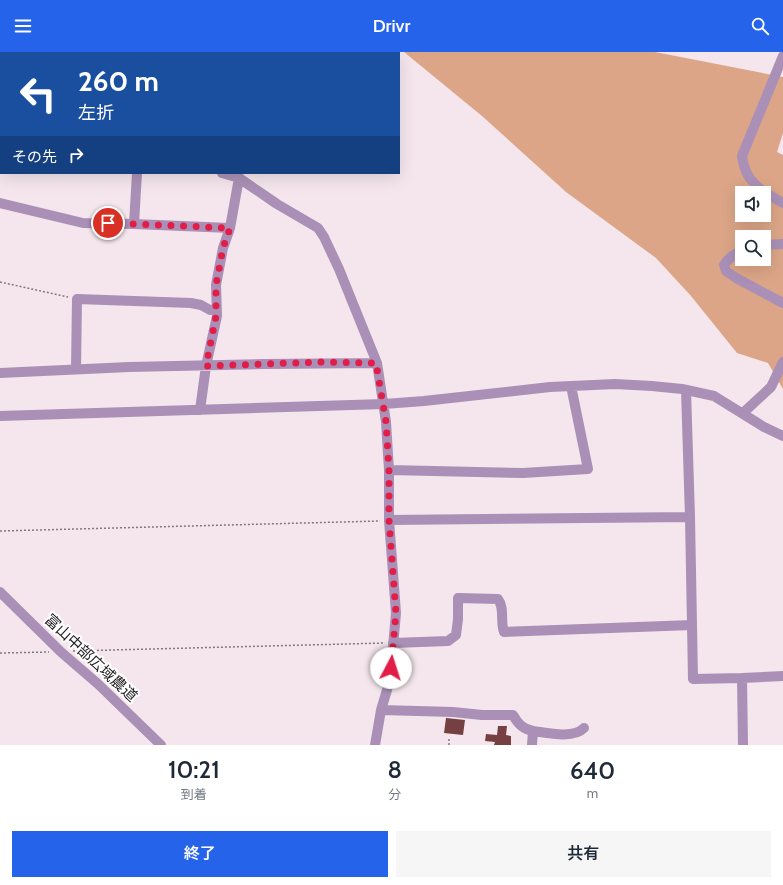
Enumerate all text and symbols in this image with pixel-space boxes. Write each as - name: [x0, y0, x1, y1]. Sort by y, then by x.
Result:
- icon: menu: [12, 15, 34, 37]
- text: Drivr: [373, 15, 410, 37]
- icon: search: [749, 15, 771, 37]
- text: 260 m: [78, 64, 159, 98]
- icon: left: [12, 68, 64, 120]
- text: 左折: [78, 102, 114, 124]
- icon: right: [65, 144, 87, 166]
- text: その先: [12, 148, 57, 166]
- map controls: [735, 186, 771, 266]
- button: sound: [735, 186, 771, 222]
- pin: [91, 206, 125, 240]
- icon: arrive: [97, 212, 119, 234]
- button: search: [735, 230, 771, 266]
- street label: 富山中部広域農道: [41, 610, 141, 706]
- position arrow: [370, 647, 412, 689]
- text: 10:21: [168, 755, 220, 784]
- text: 8: [388, 755, 402, 784]
- text: 640: [570, 756, 615, 785]
- text: m: [587, 785, 598, 801]
- text: 到着: [181, 786, 207, 802]
- text: 分: [388, 786, 401, 802]
- button: 終了: [12, 831, 388, 877]
- button: 共有: [396, 831, 771, 877]

